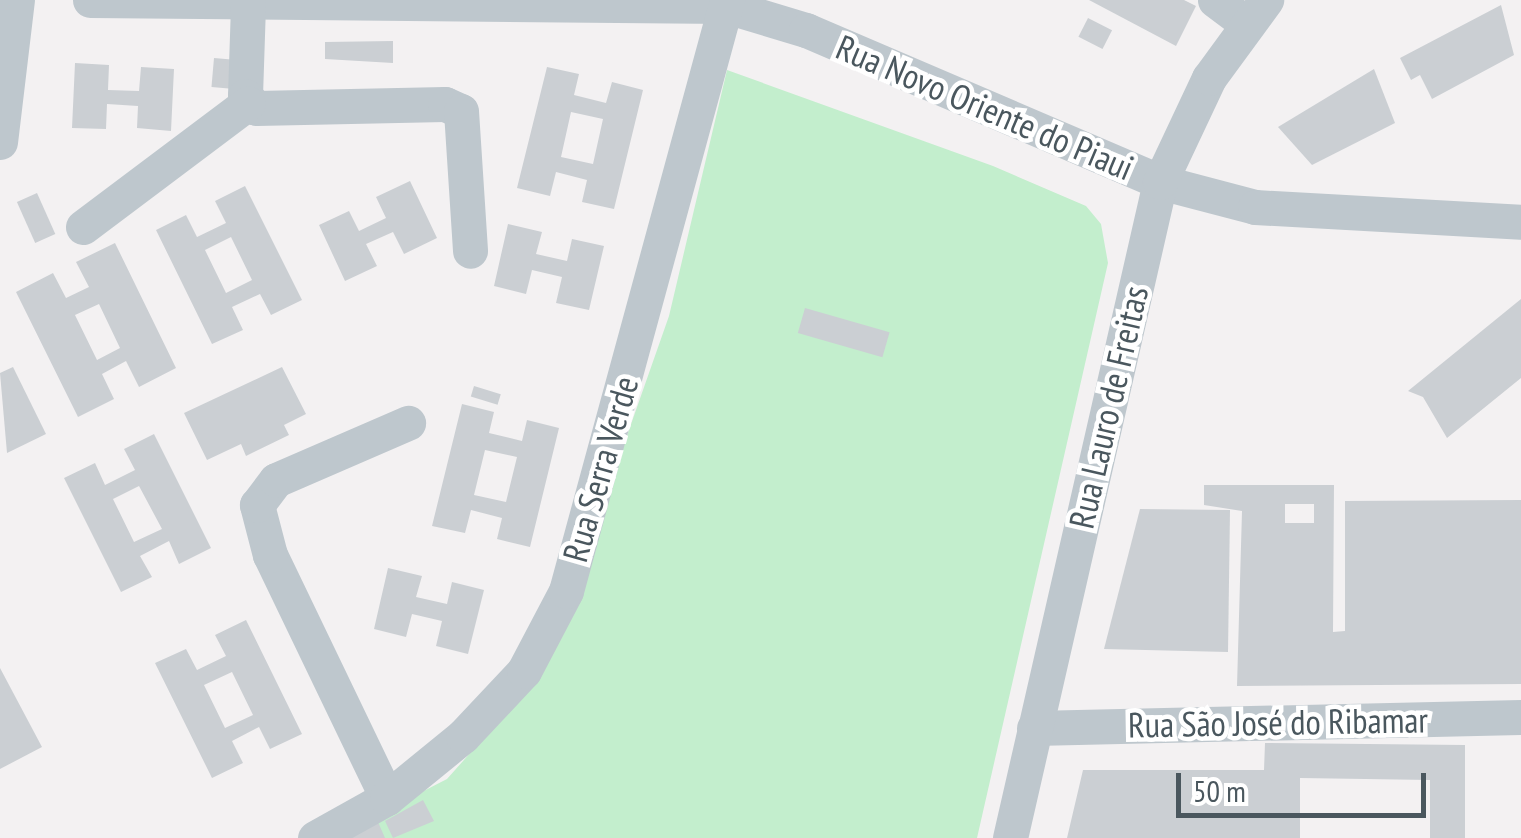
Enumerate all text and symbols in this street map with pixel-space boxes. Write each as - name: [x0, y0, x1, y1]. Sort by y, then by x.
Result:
- street label: Rua Novo Oriente do Piaui: [830, 25, 1140, 189]
- street label: Rua Lauro de Freitas: [1060, 282, 1156, 532]
- street label: Rua Serra Verde: [553, 371, 647, 567]
- street label: Rua São José do Ribamar: [1128, 698, 1428, 746]
- scale bar: [1181, 753, 1431, 815]
- text: 50 m: [1193, 771, 1246, 810]

